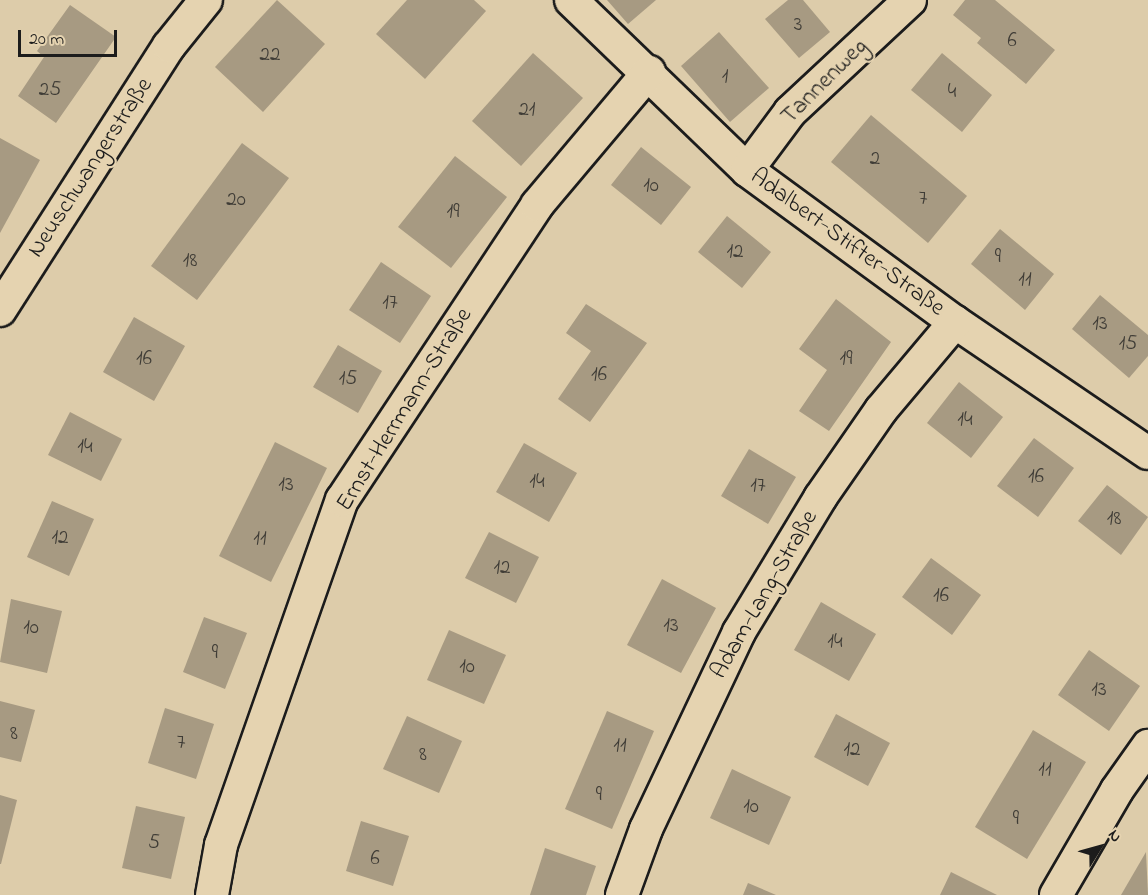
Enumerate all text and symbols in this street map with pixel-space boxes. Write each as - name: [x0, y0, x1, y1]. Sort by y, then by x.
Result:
- house number: 3: [794, 12, 802, 38]
- scale bar: [21, 18, 120, 56]
- text: 20 m: [29, 27, 64, 53]
- house number: 6: [1007, 28, 1017, 54]
- street label: Tannenweg: [776, 33, 874, 131]
- house number: 22: [260, 42, 280, 68]
- house number: 1: [722, 64, 728, 90]
- street label: Neuschwangerstraße: [22, 73, 160, 263]
- house number: 25: [39, 77, 61, 103]
- house number: 4: [948, 79, 956, 105]
- house number: 21: [518, 97, 536, 123]
- house number: 2: [870, 146, 880, 172]
- street label: Adalbert-Stifter-Straße: [744, 163, 950, 323]
- house number: 10: [643, 173, 659, 199]
- house number: 7: [919, 186, 927, 212]
- house number: 20: [226, 187, 246, 213]
- house number: 19: [447, 199, 459, 225]
- house number: 12: [726, 239, 744, 265]
- house number: 9: [995, 244, 1001, 270]
- house number: 18: [183, 248, 197, 274]
- house number: 11: [1018, 267, 1032, 293]
- house number: 17: [382, 290, 398, 316]
- street label: Ernst-Herrmann-Straße: [331, 303, 479, 517]
- house number: 13: [1092, 311, 1108, 337]
- house number: 15: [1119, 331, 1137, 357]
- house number: 16: [136, 346, 152, 372]
- house number: 19: [840, 346, 852, 372]
- house number: 16: [591, 362, 607, 388]
- house number: 15: [339, 366, 357, 392]
- house number: 14: [957, 407, 973, 433]
- house number: 14: [77, 434, 93, 460]
- house number: 16: [1028, 464, 1044, 490]
- house number: 14: [529, 469, 545, 495]
- house number: 13: [278, 472, 294, 498]
- house number: 17: [750, 473, 766, 499]
- street label: Adam-Lang-Straße: [705, 506, 825, 684]
- house number: 18: [1107, 506, 1121, 532]
- house number: 12: [51, 525, 69, 551]
- house number: 11: [253, 526, 267, 552]
- house number: 12: [493, 555, 511, 581]
- house number: 16: [933, 583, 949, 609]
- house number: 13: [663, 613, 679, 639]
- house number: 10: [23, 615, 39, 641]
- house number: 14: [827, 629, 843, 655]
- house number: 9: [212, 640, 218, 666]
- house number: 10: [459, 654, 475, 680]
- house number: 13: [1091, 677, 1107, 703]
- house number: 8: [10, 721, 18, 747]
- house number: 7: [177, 730, 185, 756]
- house number: 11: [613, 733, 627, 759]
- house number: 12: [843, 737, 861, 763]
- house number: 8: [419, 742, 427, 768]
- house number: 11: [1038, 757, 1052, 783]
- house number: 9: [596, 782, 602, 808]
- house number: 10: [743, 794, 759, 820]
- house number: 9: [1013, 806, 1019, 832]
- north arrow: [1070, 817, 1130, 877]
- text: N: [1102, 825, 1127, 848]
- house number: 5: [148, 830, 160, 856]
- house number: 6: [370, 846, 380, 872]

